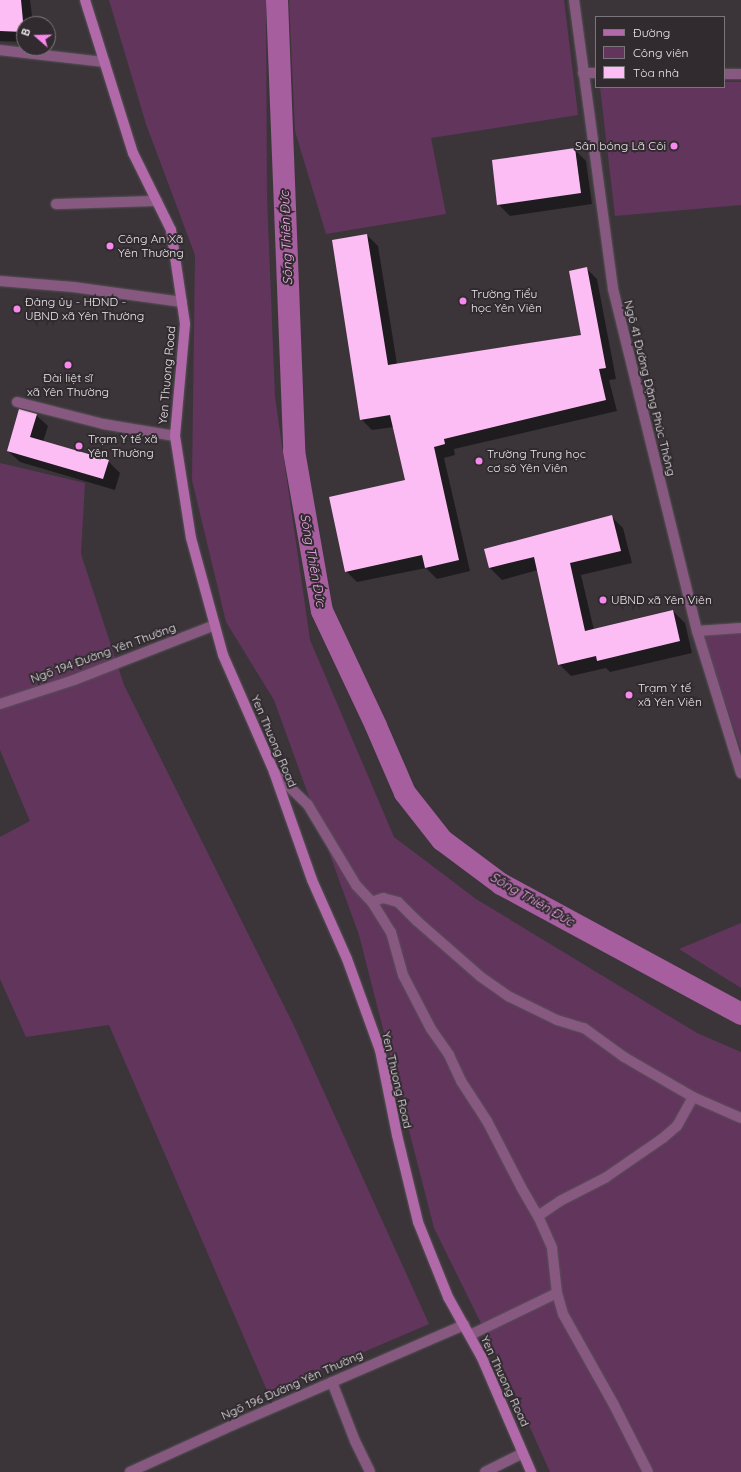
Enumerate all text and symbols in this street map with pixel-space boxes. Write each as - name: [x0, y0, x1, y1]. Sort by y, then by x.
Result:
- north arrow: [16, 16, 56, 56]
- legend: [595, 16, 725, 88]
- text: Đường: [633, 25, 670, 40]
- text: B: [18, 26, 33, 38]
- text: Công viên: [633, 45, 688, 60]
- text: Tòa nhà: [633, 65, 679, 80]
- place label: Sân bóng Lã Côi: [575, 139, 666, 153]
- marker: Sân bóng Lã Côi: [669, 141, 679, 151]
- water label: Sông Thiên Đức: [277, 191, 295, 285]
- place label: Công An Xã Yên Thường: [118, 232, 184, 260]
- marker: Công An Xã Yên Thường: [105, 241, 115, 251]
- place label: Trường Tiểu học Yên Viên: [471, 287, 542, 315]
- place label: Đảng ủy - HĐND - UBND xã Yên Thường: [25, 295, 144, 323]
- marker: Trường Tiểu học Yên Viên: [458, 296, 468, 306]
- street label: Ngõ 41 Đường Đặng Phúc Thông: [621, 299, 679, 477]
- marker: Đảng ủy - HĐND - UBND xã Yên Thường: [12, 304, 22, 314]
- street label: Yen Thuong Road: [156, 325, 178, 425]
- marker: Đài liệt sĩ xã Yên Thường: [63, 360, 73, 370]
- place label: Đài liệt sĩ xã Yên Thường: [27, 371, 109, 399]
- place label: Trạm Y tế xã Yên Thường: [88, 432, 158, 460]
- marker: Trạm Y tế xã Yên Thường: [73, 440, 85, 452]
- place label: Trường Trung học cơ sở Yên Viên: [487, 447, 586, 475]
- marker: Trường Trung học cơ sở Yên Viên: [474, 456, 484, 466]
- water label: Sông Thiên Đức: [297, 512, 329, 608]
- place label: UBND xã Yên Viên: [611, 593, 712, 607]
- marker: UBND xã Yên Viên: [598, 595, 608, 605]
- street label: Ngõ 194 Đường Yên Thường: [28, 620, 178, 686]
- place label: Trạm Y tế xã Yên Viên: [638, 681, 702, 709]
- marker: Trạm Y tế xã Yên Viên: [623, 689, 635, 701]
- street label: Yen Thuong Road: [248, 693, 300, 789]
- water label: Sông Thiên Đức: [487, 869, 577, 929]
- street label: Yen Thuong Road: [379, 1030, 415, 1130]
- street label: Yen Thuong Road: [478, 1333, 532, 1429]
- street label: Ngõ 196 Đường Yên Thường: [219, 1347, 365, 1423]

